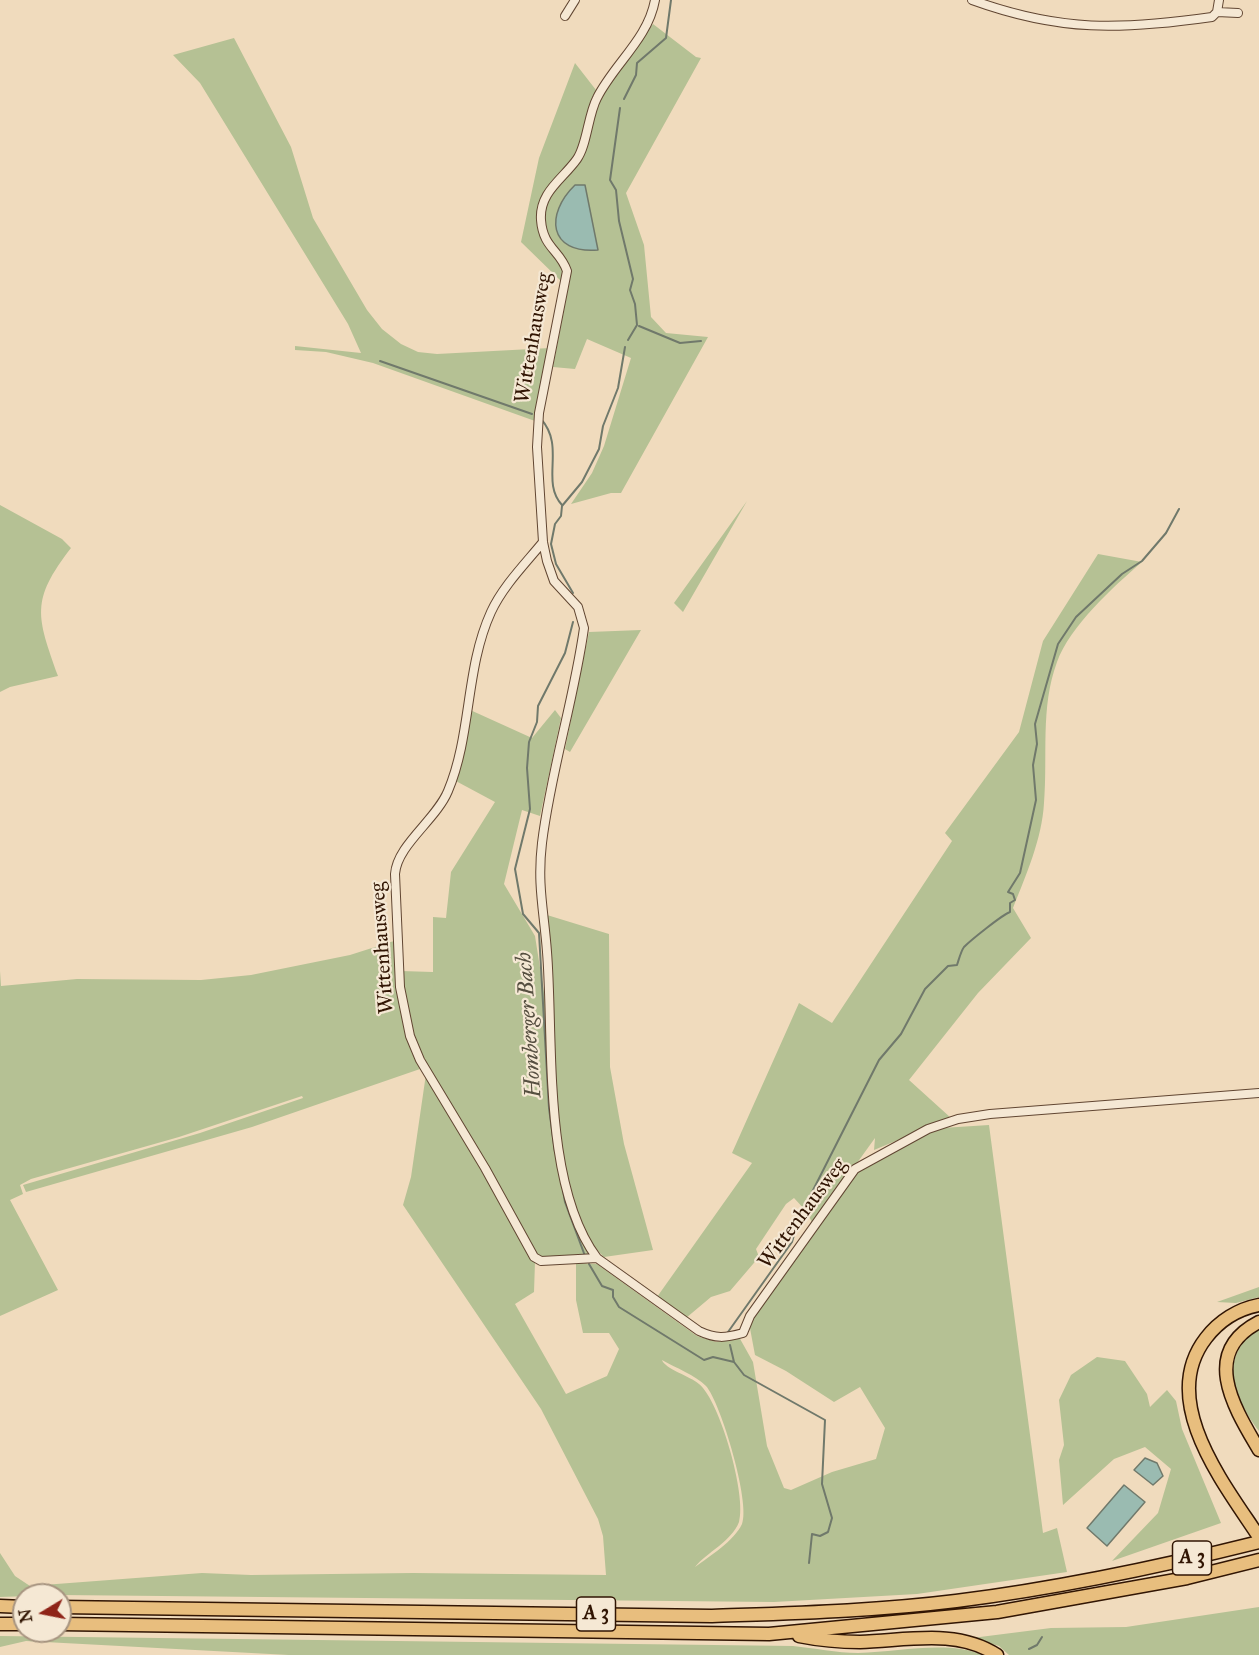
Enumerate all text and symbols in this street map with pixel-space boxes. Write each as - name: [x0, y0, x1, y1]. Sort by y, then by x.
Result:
- street label: Wittenhausweg: [510, 271, 558, 405]
- street label: Wittenhausweg: [366, 881, 400, 1015]
- water label: Homberger Bach: [512, 951, 548, 1099]
- street label: Wittenhausweg: [753, 1154, 853, 1274]
- road number: A 3: [1172, 1541, 1212, 1575]
- north arrow: [12, 1583, 72, 1643]
- road number: A 3: [576, 1597, 616, 1631]
- text: N: [15, 1608, 36, 1624]

